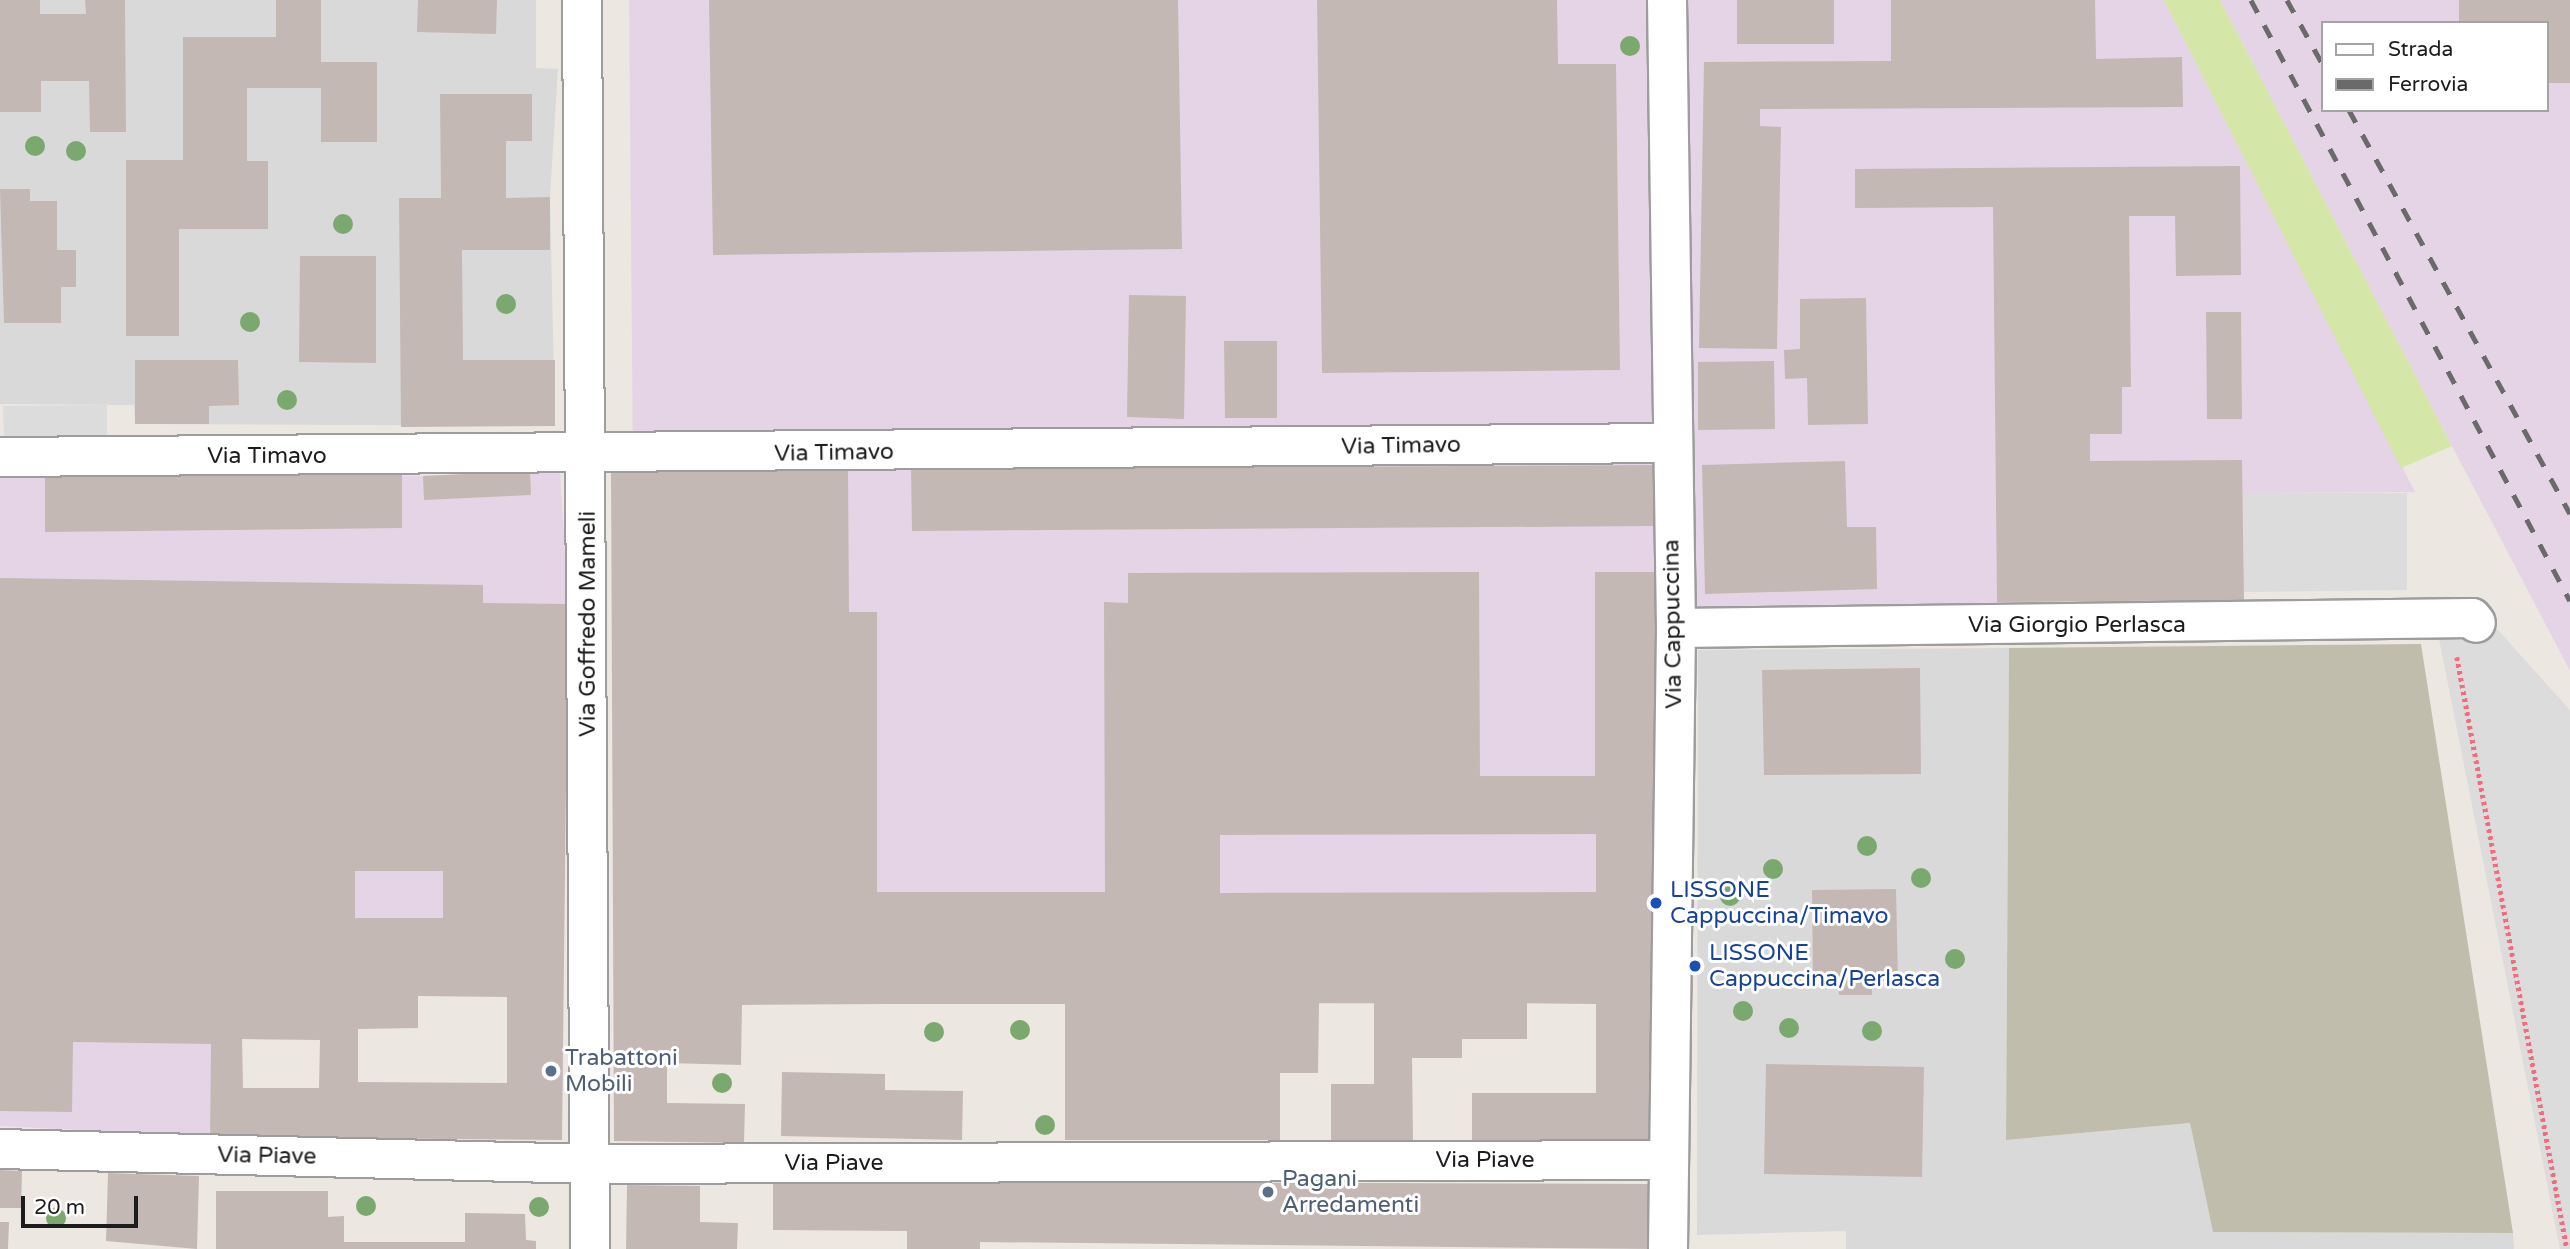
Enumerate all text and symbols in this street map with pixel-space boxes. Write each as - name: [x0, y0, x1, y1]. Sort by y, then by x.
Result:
- legend: [2322, 21, 2549, 112]
- text: Strada: [2388, 37, 2453, 62]
- text: Ferrovia: [2388, 72, 2468, 97]
- street label: Via Timavo: [1341, 431, 1461, 461]
- street label: Via Timavo: [774, 438, 894, 468]
- street label: Via Timavo: [207, 442, 327, 470]
- street label: Via Goffredo Mameli: [574, 511, 602, 737]
- street label: Via Cappuccina: [1658, 539, 1688, 709]
- street label: Via Giorgio Perlasca: [1968, 611, 2186, 639]
- place label: LISSONE Cappuccina/Timavo: [1670, 876, 1889, 930]
- marker: LISSONE Cappuccina/Timavo: [1648, 895, 1664, 911]
- place label: LISSONE Cappuccina/Perlasca: [1709, 939, 1940, 993]
- marker: LISSONE Cappuccina/Perlasca: [1687, 958, 1703, 974]
- place label: Trabattoni Mobili: [565, 1044, 678, 1098]
- marker: Trabattoni Mobili: [543, 1063, 559, 1079]
- street label: Via Piave: [217, 1141, 317, 1171]
- street label: Via Piave: [1435, 1146, 1535, 1174]
- street label: Via Piave: [784, 1149, 884, 1177]
- place label: Pagani Arredamenti: [1282, 1165, 1419, 1219]
- scale bar: [24, 1182, 142, 1226]
- marker: Pagani Arredamenti: [1260, 1184, 1276, 1200]
- text: 20 m: [34, 1195, 85, 1220]

